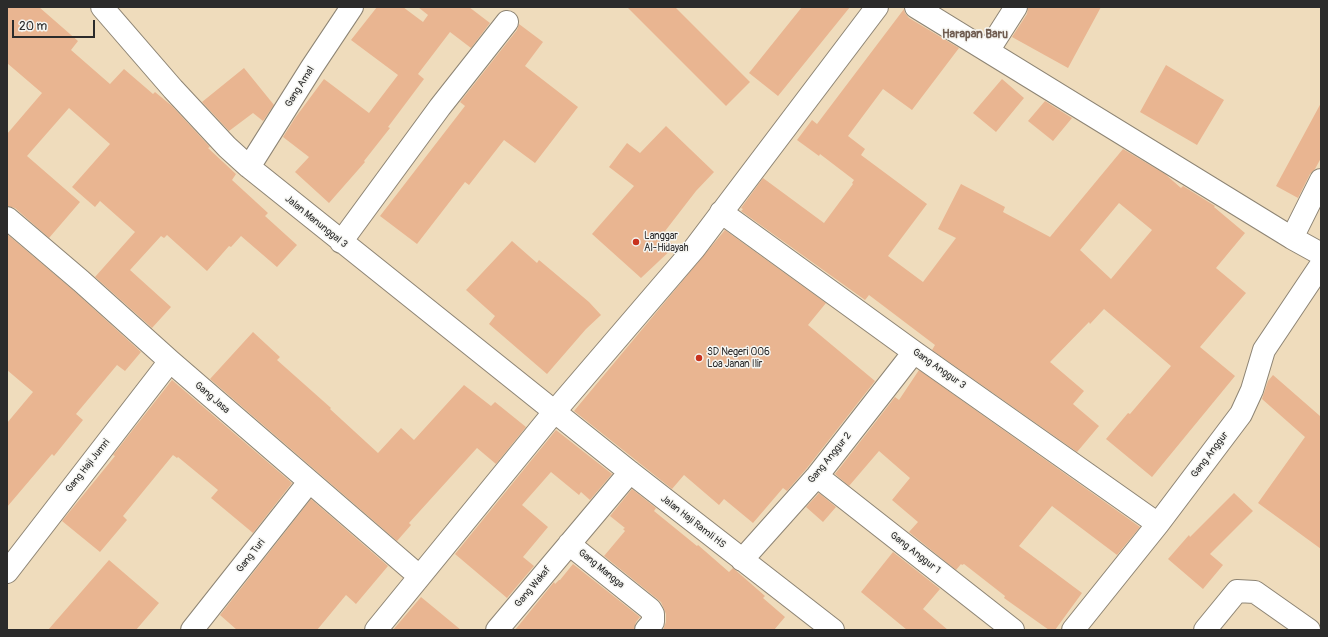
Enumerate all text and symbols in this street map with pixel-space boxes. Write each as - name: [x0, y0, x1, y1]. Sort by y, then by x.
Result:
- scale bar: [14, 12, 97, 38]
- text: 20 m: [19, 19, 47, 34]
- district label: Harapan Baru: [942, 28, 1008, 42]
- street label: Gang Amal: [283, 64, 317, 110]
- street label: Jalan Manunggal 3: [282, 193, 350, 251]
- place label: Langgar Al-Hidayah: [644, 230, 688, 254]
- marker: Langgar Al-Hidayah: [631, 237, 641, 247]
- place label: SD Negeri 006 Loa Janan Ilir: [707, 346, 770, 370]
- street label: Gang Anggur 3: [910, 346, 968, 392]
- marker: SD Negeri 006 Loa Janan Ilir: [694, 353, 704, 363]
- street label: Gang Jasa: [192, 380, 232, 416]
- street label: Gang Anggur 2: [806, 430, 854, 486]
- street label: Gang Anggur: [1189, 430, 1231, 480]
- street label: Gang Haji Jumri: [63, 437, 113, 495]
- street label: Jalan Haji Ramli HS: [658, 493, 728, 551]
- street label: Gang Anggur 1: [887, 530, 943, 576]
- street label: Gang Turi: [234, 537, 268, 575]
- street label: Gang Mangga: [576, 547, 626, 591]
- street label: Gang Wakaf: [512, 564, 554, 610]

